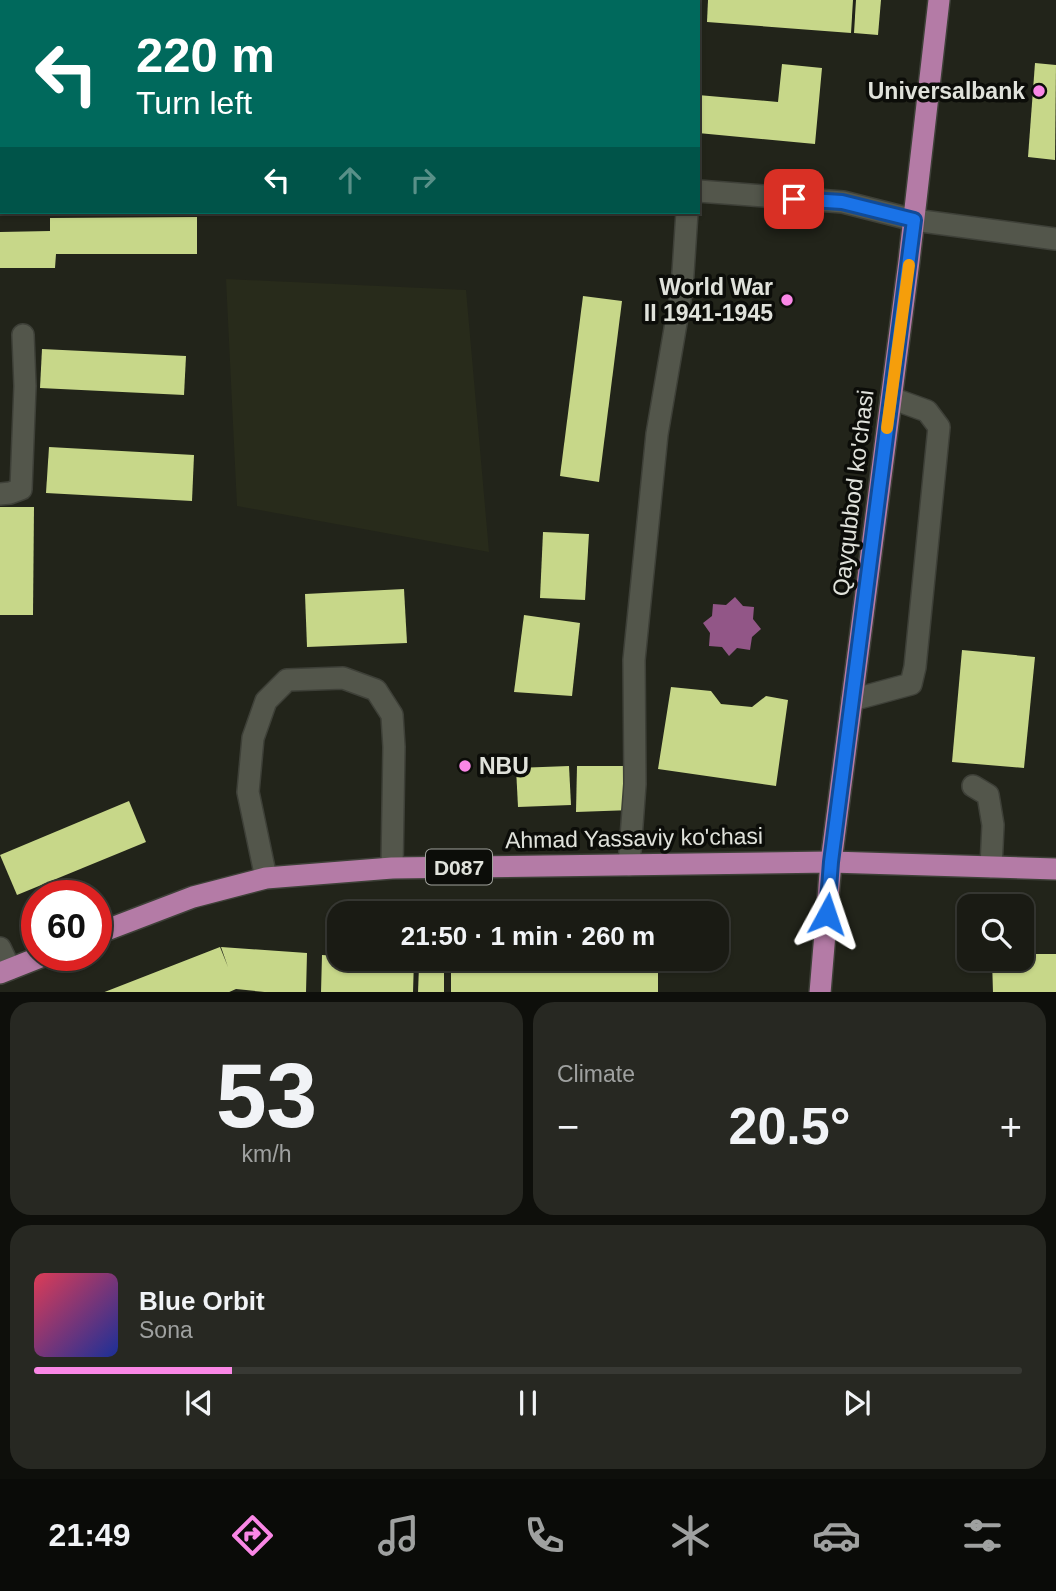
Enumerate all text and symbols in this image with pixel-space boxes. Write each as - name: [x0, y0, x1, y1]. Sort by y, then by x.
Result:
- icon: left: [21, 28, 112, 119]
- text: 220 m: [136, 28, 275, 82]
- place label: Universalbank: [868, 78, 1025, 104]
- marker: Universalbank: [1031, 83, 1047, 99]
- text: Turn left: [136, 85, 252, 121]
- icon: left: [258, 161, 296, 199]
- icon: ahead: [331, 161, 369, 199]
- icon: right: [404, 161, 442, 199]
- pin: [764, 169, 824, 229]
- icon: arrive: [775, 180, 813, 218]
- place label: World War II 1941-1945: [644, 274, 773, 326]
- marker: World War II 1941-1945: [779, 292, 795, 308]
- street label: Qayqubbod ko'chasi: [827, 388, 879, 598]
- place label: NBU: [479, 753, 529, 779]
- marker: NBU: [457, 758, 473, 774]
- street label: Ahmad Yassaviy ko'chasi: [505, 823, 763, 853]
- road number: D087: [426, 850, 492, 884]
- position arrow: [790, 877, 864, 951]
- speed limit sign: 60: [21, 880, 112, 971]
- map controls: [957, 894, 1034, 971]
- button: search: [957, 894, 1034, 971]
- text: 21:50 · 1 min · 260 m: [401, 921, 655, 951]
- text: 53: [216, 1045, 317, 1146]
- text: Climate: [557, 1061, 635, 1087]
- text: 20.5°: [728, 1097, 851, 1155]
- text: −: [557, 1106, 579, 1148]
- text: +: [1000, 1106, 1022, 1148]
- text: km/h: [242, 1141, 291, 1167]
- text: Blue Orbit: [139, 1286, 265, 1316]
- text: Sona: [139, 1317, 193, 1343]
- icon: previous: [180, 1384, 218, 1422]
- icon: pause: [509, 1384, 547, 1422]
- icon: next: [838, 1384, 876, 1422]
- icon: directions: [228, 1511, 277, 1560]
- icon: music: [374, 1511, 423, 1560]
- icon: phone: [520, 1511, 569, 1560]
- icon: climate: [666, 1511, 715, 1560]
- icon: car: [812, 1511, 861, 1560]
- icon: filters: [958, 1511, 1007, 1560]
- text: 21:49: [49, 1517, 130, 1553]

